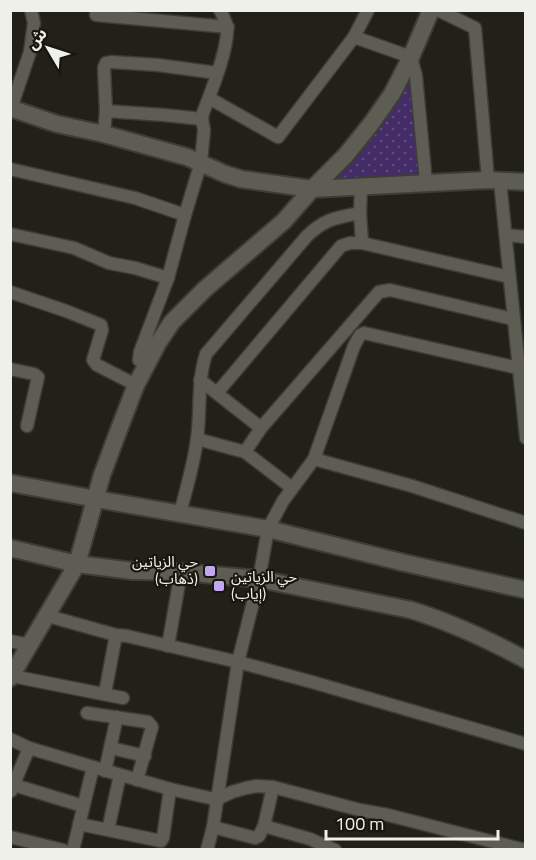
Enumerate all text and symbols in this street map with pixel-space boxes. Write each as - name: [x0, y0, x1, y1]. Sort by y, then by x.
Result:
- north arrow: [18, 18, 78, 78]
- text: ش: [20, 22, 53, 55]
- place label: حي الزياتين (ذهاب): [132, 550, 198, 590]
- marker: حي الزياتين (ذهاب): [203, 564, 217, 578]
- place label: حي الزياتين (إياب): [231, 565, 297, 605]
- marker: حي الزياتين (إياب): [212, 579, 226, 593]
- scale bar: [326, 803, 498, 841]
- text: 100 m: [335, 810, 384, 837]

